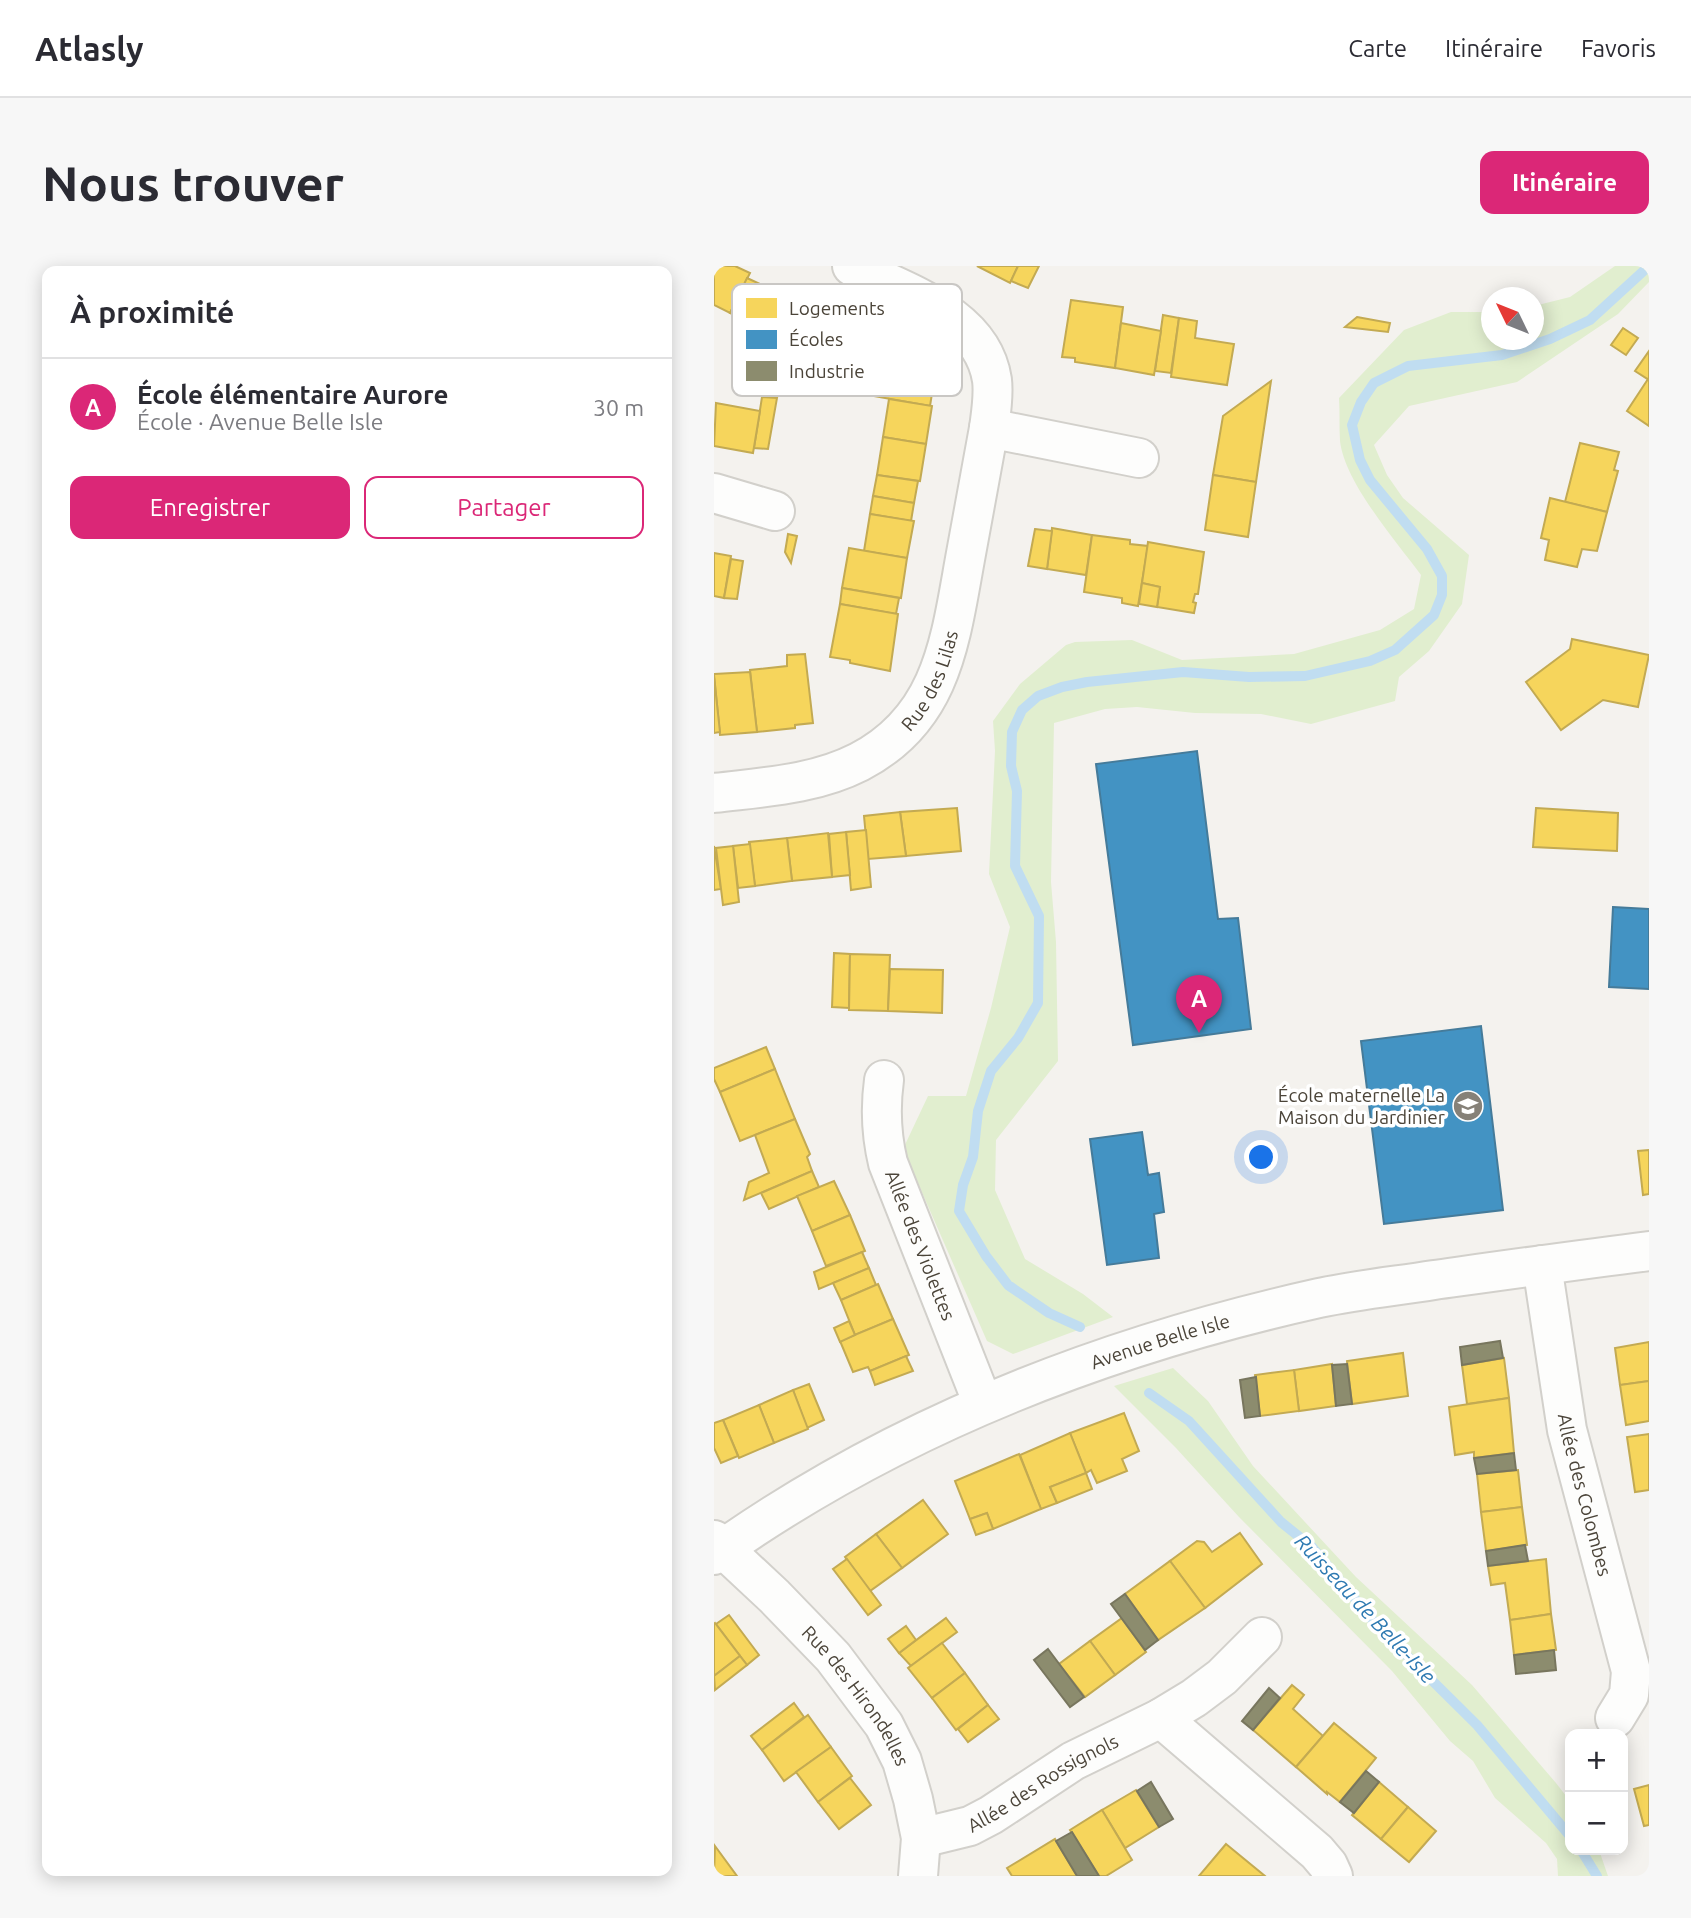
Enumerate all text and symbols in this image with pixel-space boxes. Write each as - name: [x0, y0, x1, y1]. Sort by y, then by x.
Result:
- text: Atlasly: [35, 30, 144, 67]
- text: Carte: [1348, 35, 1407, 62]
- text: Itinéraire: [1445, 35, 1543, 62]
- text: Favoris: [1581, 35, 1656, 62]
- button: Itinéraire: [1480, 151, 1649, 214]
- text: Nous trouver: [42, 155, 344, 210]
- legend: [732, 284, 962, 396]
- north arrow: [1481, 287, 1544, 350]
- text: À proximité: [70, 295, 234, 329]
- text: Logements: [789, 297, 885, 319]
- text: Écoles: [789, 328, 843, 350]
- text: Industrie: [789, 360, 865, 382]
- text: École élémentaire Aurore: [137, 380, 448, 409]
- text: A: [85, 395, 101, 420]
- text: 30 m: [593, 395, 644, 420]
- text: École · Avenue Belle Isle: [137, 409, 384, 434]
- button: Enregistrer: [70, 476, 350, 539]
- button: Partager: [364, 476, 644, 539]
- street label: Rue des Lilas: [897, 628, 962, 735]
- pin: A: [1176, 975, 1222, 1033]
- place label: École maternelle La Maison du Jardinier: [1278, 1084, 1445, 1128]
- school or university icon: École maternelle La Maison du Jardinier: [1451, 1089, 1485, 1123]
- your location: [1244, 1140, 1278, 1174]
- street label: Allée des Violettes: [881, 1167, 960, 1323]
- street label: Avenue Belle Isle: [1088, 1309, 1232, 1373]
- street label: Allée des Colombes: [1554, 1412, 1616, 1578]
- water label: Ruisseau de Belle-Isle: [1291, 1529, 1441, 1688]
- street label: Rue des Hirondelles: [798, 1621, 914, 1768]
- map controls: [1565, 1729, 1628, 1855]
- button: +: [1565, 1729, 1628, 1792]
- street label: Allée des Rossignols: [964, 1730, 1122, 1836]
- button: −: [1565, 1792, 1628, 1855]

